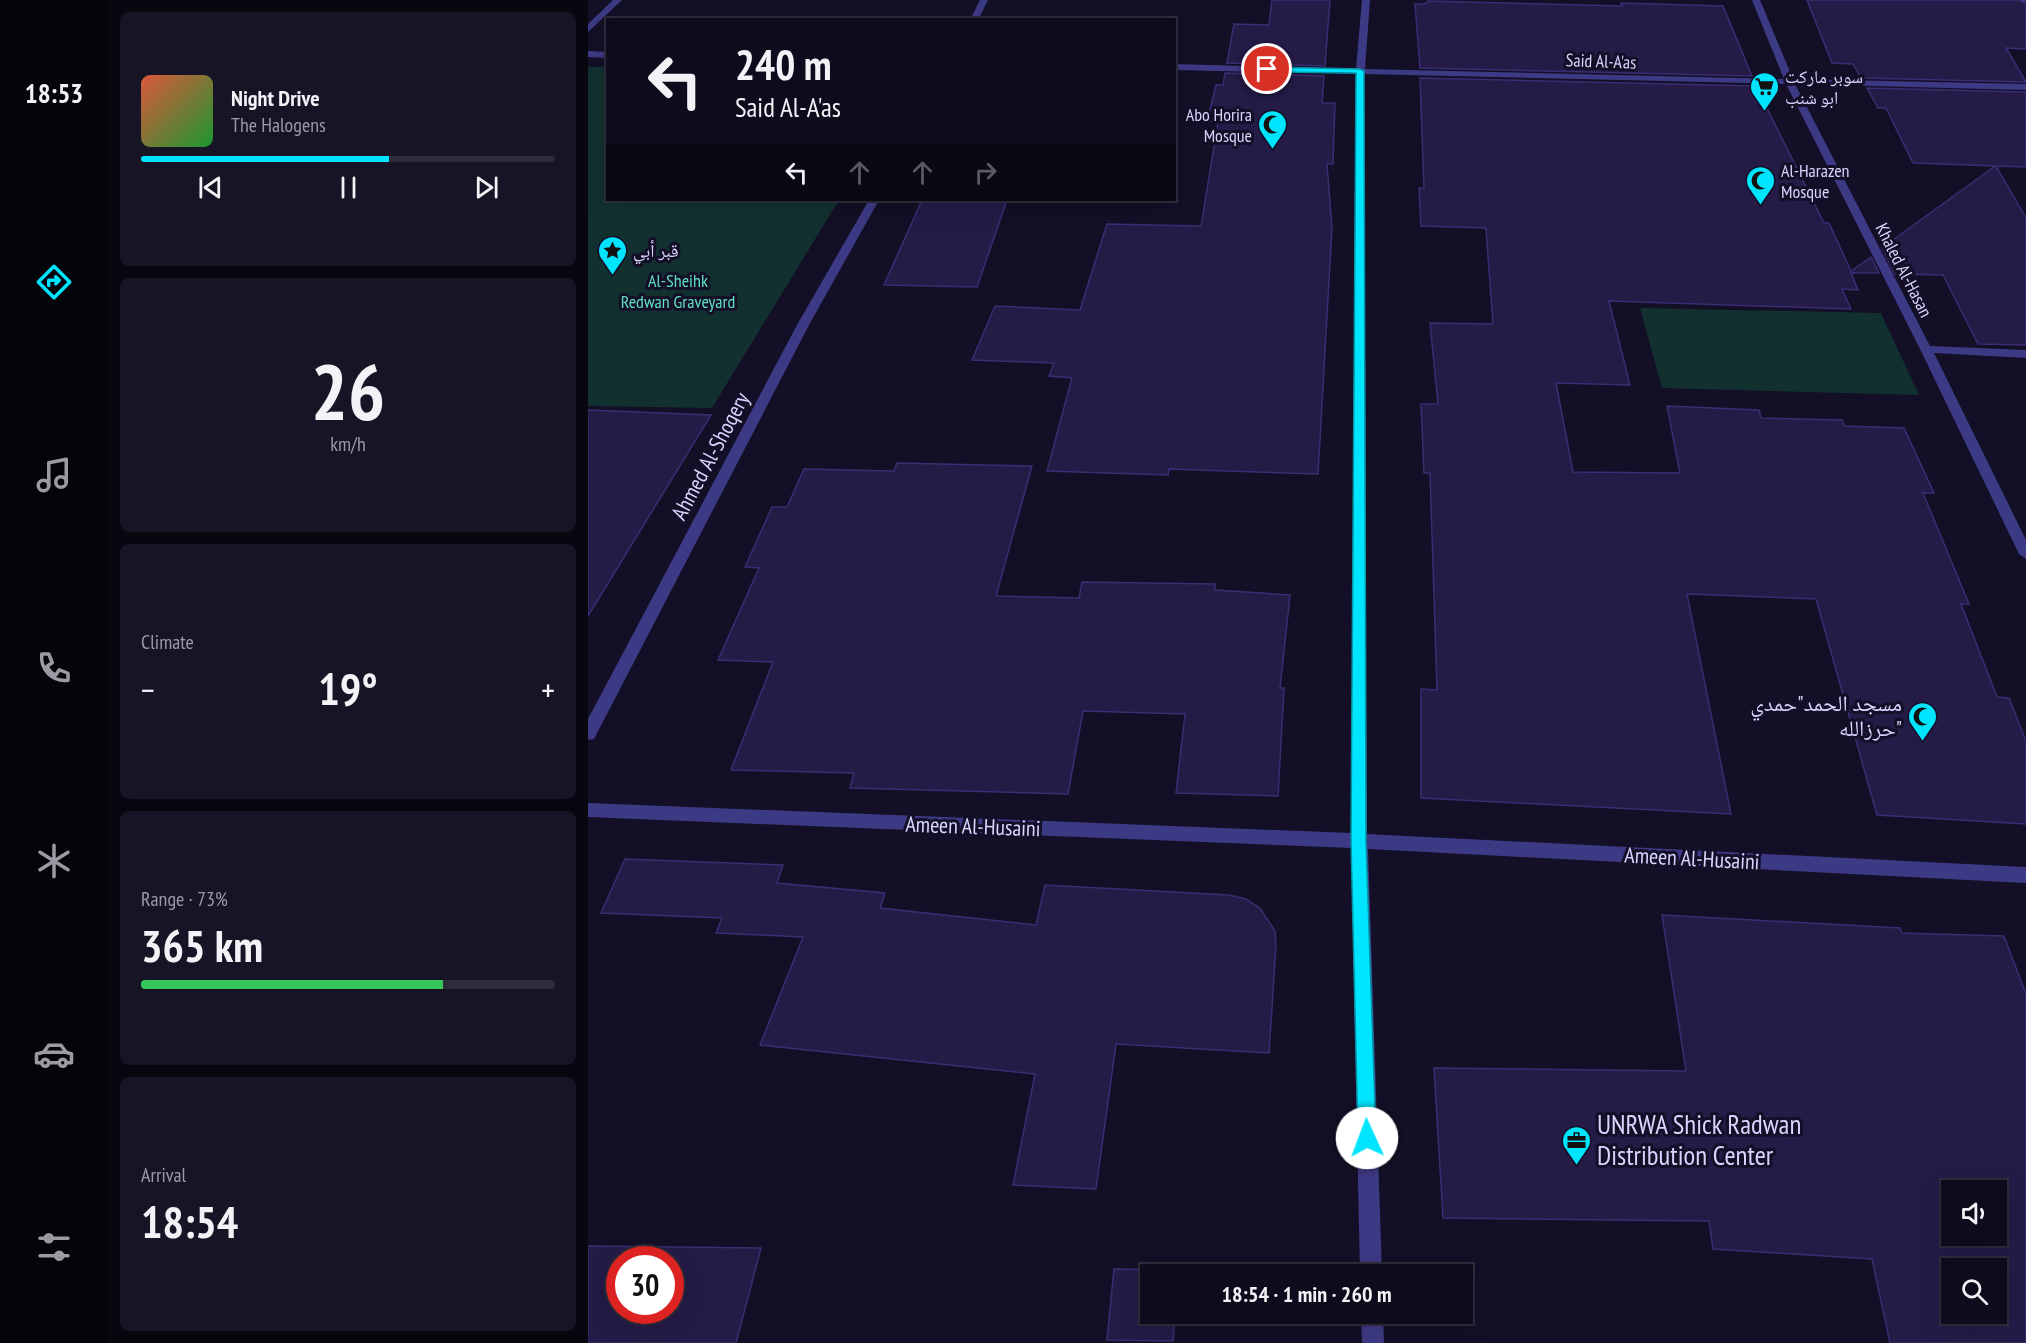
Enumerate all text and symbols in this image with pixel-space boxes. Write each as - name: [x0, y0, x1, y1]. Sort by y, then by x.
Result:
- text: 240 m: [735, 37, 832, 92]
- icon: left: [636, 42, 714, 120]
- pin: [1241, 43, 1292, 94]
- street label: Said Al-A'as: [1565, 48, 1637, 74]
- icon: arrive: [1250, 52, 1283, 85]
- place label: سوبر ماركت ابو شنب: [1785, 65, 1863, 109]
- supermarket icon: سوبر ماركت ابو شنب: [1748, 70, 1780, 112]
- text: 18:53: [25, 76, 83, 110]
- text: Night Drive: [231, 84, 320, 112]
- text: Said Al-A'as: [735, 90, 841, 124]
- place label: Abo Horira Mosque: [1186, 103, 1252, 147]
- mosque icon: Abo Horira Mosque: [1257, 108, 1289, 150]
- text: The Halogens: [231, 112, 326, 138]
- icon: left: [780, 156, 813, 189]
- icon: ahead: [843, 156, 876, 189]
- icon: ahead: [906, 156, 939, 189]
- icon: right: [969, 156, 1002, 189]
- place label: Al-Harazen Mosque: [1781, 159, 1850, 203]
- mosque icon: Al-Harazen Mosque: [1744, 164, 1776, 206]
- icon: previous: [194, 171, 227, 204]
- icon: pause: [332, 171, 365, 204]
- icon: next: [470, 171, 503, 204]
- street label: Khaled Al-Hasan: [1870, 219, 1938, 321]
- place icon: قبر أبي: [596, 234, 628, 276]
- place label: قبر أبي: [633, 239, 679, 265]
- icon: directions: [33, 261, 75, 303]
- park label: Al-Sheihk Redwan Graveyard: [621, 269, 735, 313]
- text: 26: [311, 341, 385, 442]
- street label: Ahmed Al-Shoqery: [665, 387, 756, 525]
- text: km/h: [330, 431, 366, 457]
- icon: music: [33, 454, 75, 496]
- text: Climate: [141, 629, 194, 655]
- icon: phone: [33, 647, 75, 689]
- text: 19°: [318, 659, 378, 717]
- text: −: [141, 668, 155, 711]
- text: +: [541, 668, 555, 711]
- place label: مسجد الحمد"حمدي حرزالله": [1750, 689, 1902, 742]
- mosque icon: مسجد الحمد"حمدي حرزالله": [1907, 700, 1939, 742]
- street label: Ameen Al-Husaini: [905, 810, 1041, 842]
- icon: climate: [33, 840, 75, 882]
- street label: Ameen Al-Husaini: [1624, 840, 1760, 876]
- text: Range · 73%: [141, 886, 228, 912]
- text: 365 km: [141, 916, 263, 974]
- icon: car: [33, 1033, 75, 1075]
- position arrow: [1335, 1106, 1399, 1170]
- place label: UNRWA Shick Radwan Distribution Center: [1597, 1107, 1801, 1172]
- office icon: UNRWA Shick Radwan Distribution Center: [1560, 1124, 1592, 1166]
- text: Arrival: [141, 1162, 186, 1188]
- map controls: [1941, 1180, 2007, 1324]
- button: sound: [1941, 1180, 2007, 1246]
- text: 18:54: [141, 1192, 238, 1250]
- icon: filters: [33, 1226, 75, 1268]
- speed limit sign: 30: [606, 1246, 684, 1324]
- button: search: [1941, 1258, 2007, 1324]
- text: 18:54 · 1 min · 260 m: [1221, 1280, 1392, 1308]

